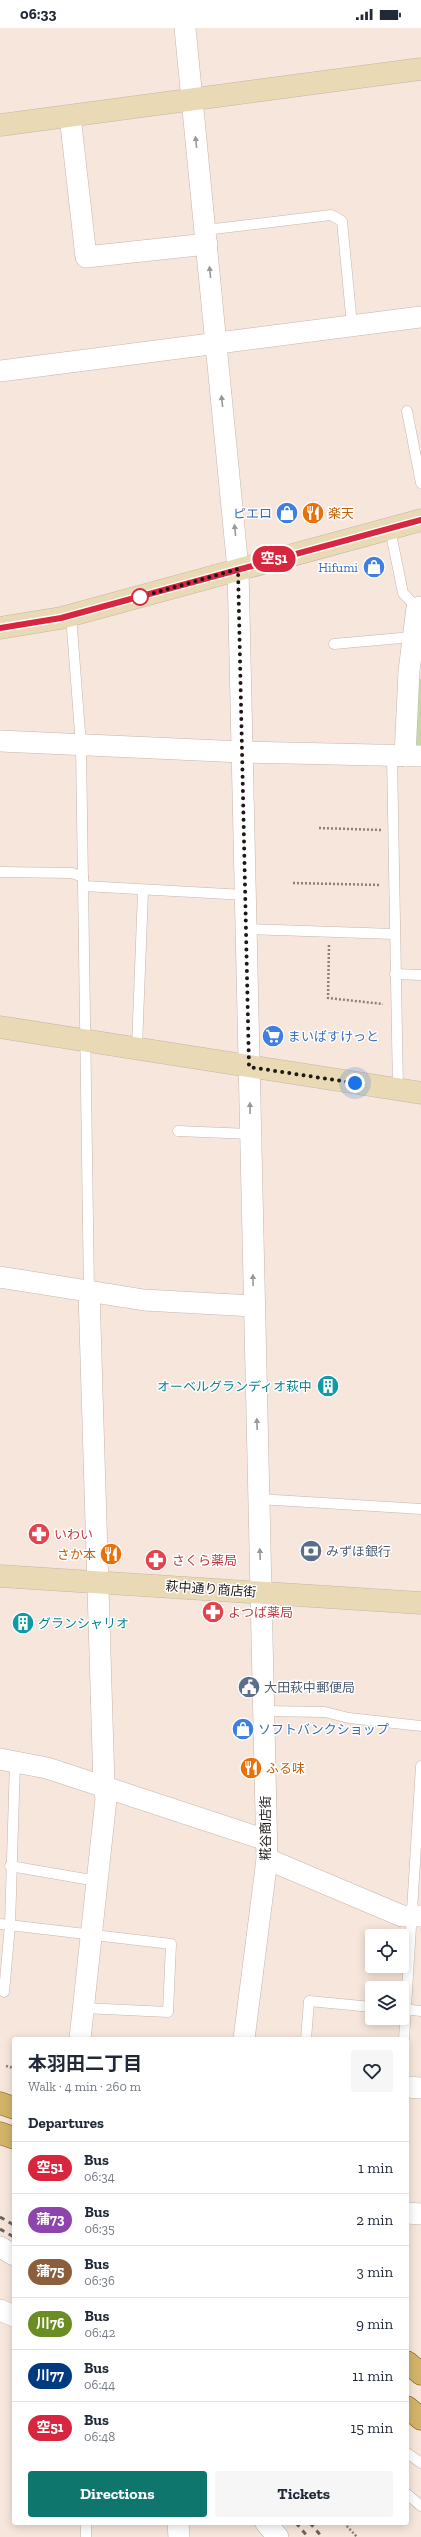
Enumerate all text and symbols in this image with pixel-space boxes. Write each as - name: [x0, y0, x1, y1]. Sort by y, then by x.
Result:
- text: 06:33: [20, 5, 56, 23]
- one-way arrow: [193, 136, 199, 148]
- one-way arrow: [207, 266, 213, 278]
- one-way arrow: [219, 395, 225, 407]
- shop icon: ピエロ: [274, 500, 300, 526]
- restaurant icon: 楽天: [300, 500, 326, 526]
- place label: ピエロ: [233, 506, 272, 521]
- place label: 楽天: [328, 506, 354, 521]
- one-way arrow: [231, 524, 238, 536]
- line badge: 空51: [251, 546, 297, 572]
- text: 空51: [261, 550, 287, 567]
- shop icon: Hifumi: [361, 554, 387, 580]
- place label: Hifumi: [318, 560, 358, 575]
- unlabelled marker: [131, 588, 149, 606]
- supermarket icon: まいばすけっと: [260, 1023, 286, 1049]
- place label: まいばすけっと: [288, 1029, 379, 1044]
- your location: [345, 1073, 365, 1093]
- one-way arrow: [247, 1101, 253, 1114]
- one-way arrow: [250, 1273, 256, 1286]
- building icon: オーベルグランディオ萩中: [315, 1373, 341, 1399]
- place label: オーベルグランディオ萩中: [157, 1379, 312, 1394]
- one-way arrow: [253, 1418, 260, 1430]
- pharmacy icon: いわい: [26, 1521, 52, 1547]
- place label: いわい: [54, 1527, 93, 1542]
- bank icon: みずほ銀行: [298, 1538, 324, 1564]
- restaurant icon: さか本: [98, 1541, 124, 1567]
- place label: みずほ銀行: [326, 1544, 391, 1559]
- place label: さか本: [57, 1547, 96, 1562]
- pharmacy icon: さくら薬局: [143, 1547, 169, 1573]
- one-way arrow: [257, 1548, 264, 1560]
- place label: さくら薬局: [172, 1553, 237, 1568]
- street label: 萩中通り商店街: [165, 1578, 257, 1600]
- pharmacy icon: よつば薬局: [200, 1599, 226, 1625]
- place label: よつば薬局: [228, 1605, 293, 1620]
- building icon: グランシャリオ: [10, 1610, 36, 1636]
- place label: グランシャリオ: [38, 1616, 129, 1631]
- public building icon: 大田萩中郵便局: [236, 1674, 262, 1700]
- place label: 大田萩中郵便局: [264, 1680, 355, 1695]
- shop icon: ソフトバンクショップ: [230, 1716, 256, 1742]
- place label: ソフトバンクショップ: [258, 1722, 389, 1737]
- restaurant icon: ふる味: [238, 1755, 264, 1781]
- place label: ふる味: [266, 1761, 305, 1776]
- street label: 糀谷商店街: [258, 1795, 273, 1861]
- map controls: [365, 1929, 409, 2025]
- button: locate: [365, 1929, 409, 1973]
- button: layers: [365, 1981, 409, 2025]
- button: heart: [351, 2050, 393, 2092]
- text: 本羽田二丁目: [28, 2052, 142, 2075]
- text: Walk · 4 min · 260 m: [28, 2079, 141, 2094]
- text: Departures: [28, 2114, 104, 2132]
- text: Bus: [84, 2151, 109, 2169]
- text: 空51: [37, 2159, 63, 2176]
- text: 1 min: [358, 2159, 393, 2177]
- text: 06:34: [84, 2169, 115, 2184]
- text: Bus: [84, 2203, 109, 2221]
- text: 蒲73: [36, 2211, 64, 2228]
- text: 2 min: [356, 2211, 393, 2229]
- text: 06:35: [84, 2221, 115, 2236]
- text: Bus: [84, 2255, 109, 2273]
- text: 蒲75: [36, 2263, 64, 2280]
- text: 3 min: [357, 2263, 393, 2281]
- text: 06:36: [84, 2273, 115, 2288]
- text: Bus: [84, 2307, 109, 2325]
- text: 川76: [36, 2315, 64, 2332]
- text: 9 min: [356, 2315, 393, 2333]
- text: 06:42: [84, 2325, 115, 2340]
- text: Bus: [84, 2359, 109, 2377]
- text: 川77: [36, 2367, 64, 2384]
- text: 11 min: [352, 2367, 393, 2385]
- text: 06:44: [84, 2377, 115, 2392]
- text: Bus: [84, 2411, 109, 2429]
- text: 空51: [37, 2419, 63, 2436]
- text: 15 min: [350, 2419, 393, 2437]
- text: 06:48: [84, 2429, 115, 2444]
- button: Directions: [28, 2471, 207, 2517]
- button: Tickets: [215, 2471, 393, 2517]

